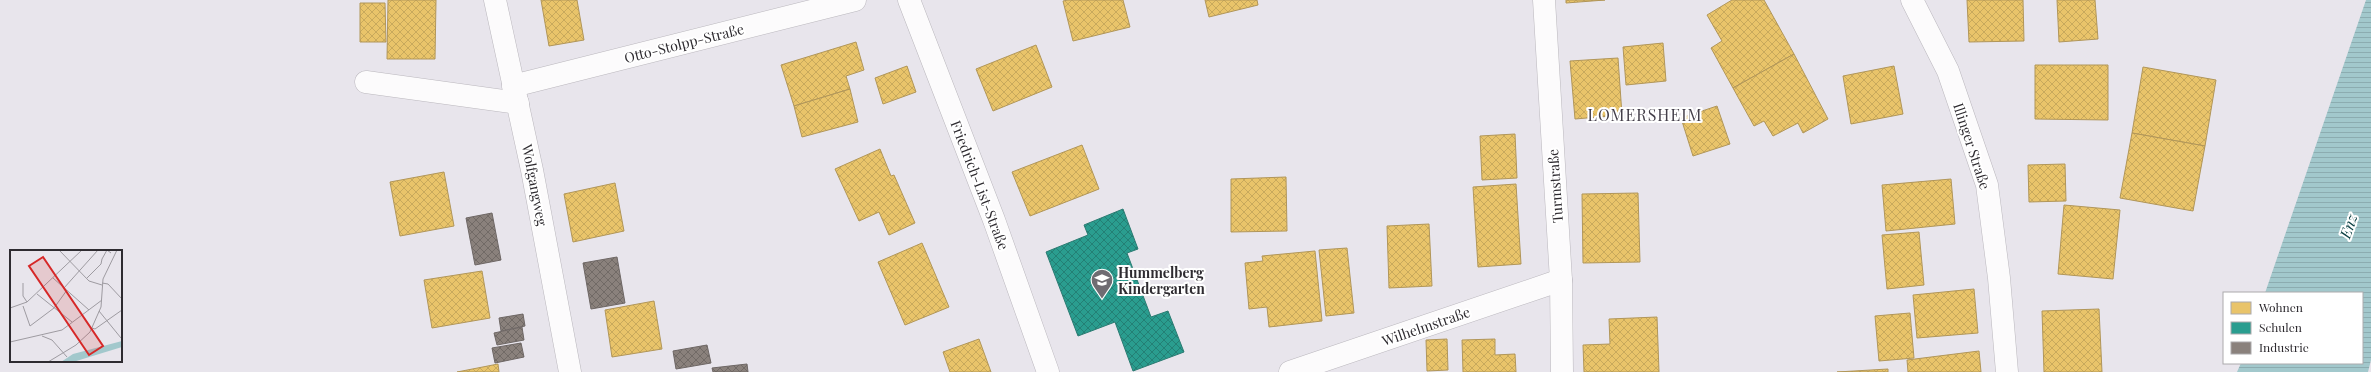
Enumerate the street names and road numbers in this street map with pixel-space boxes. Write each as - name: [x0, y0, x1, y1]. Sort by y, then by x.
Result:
- street label: Otto-Stolpp-Straße: [622, 19, 746, 67]
- street label: Illinger Straße: [1949, 100, 1995, 192]
- street label: Friedrich-List-Straße: [947, 118, 1013, 252]
- street label: Wolfgangweg: [518, 142, 552, 228]
- street label: Turmstraße: [1543, 148, 1567, 224]
- street label: Wilhelmstraße: [1379, 302, 1473, 350]

